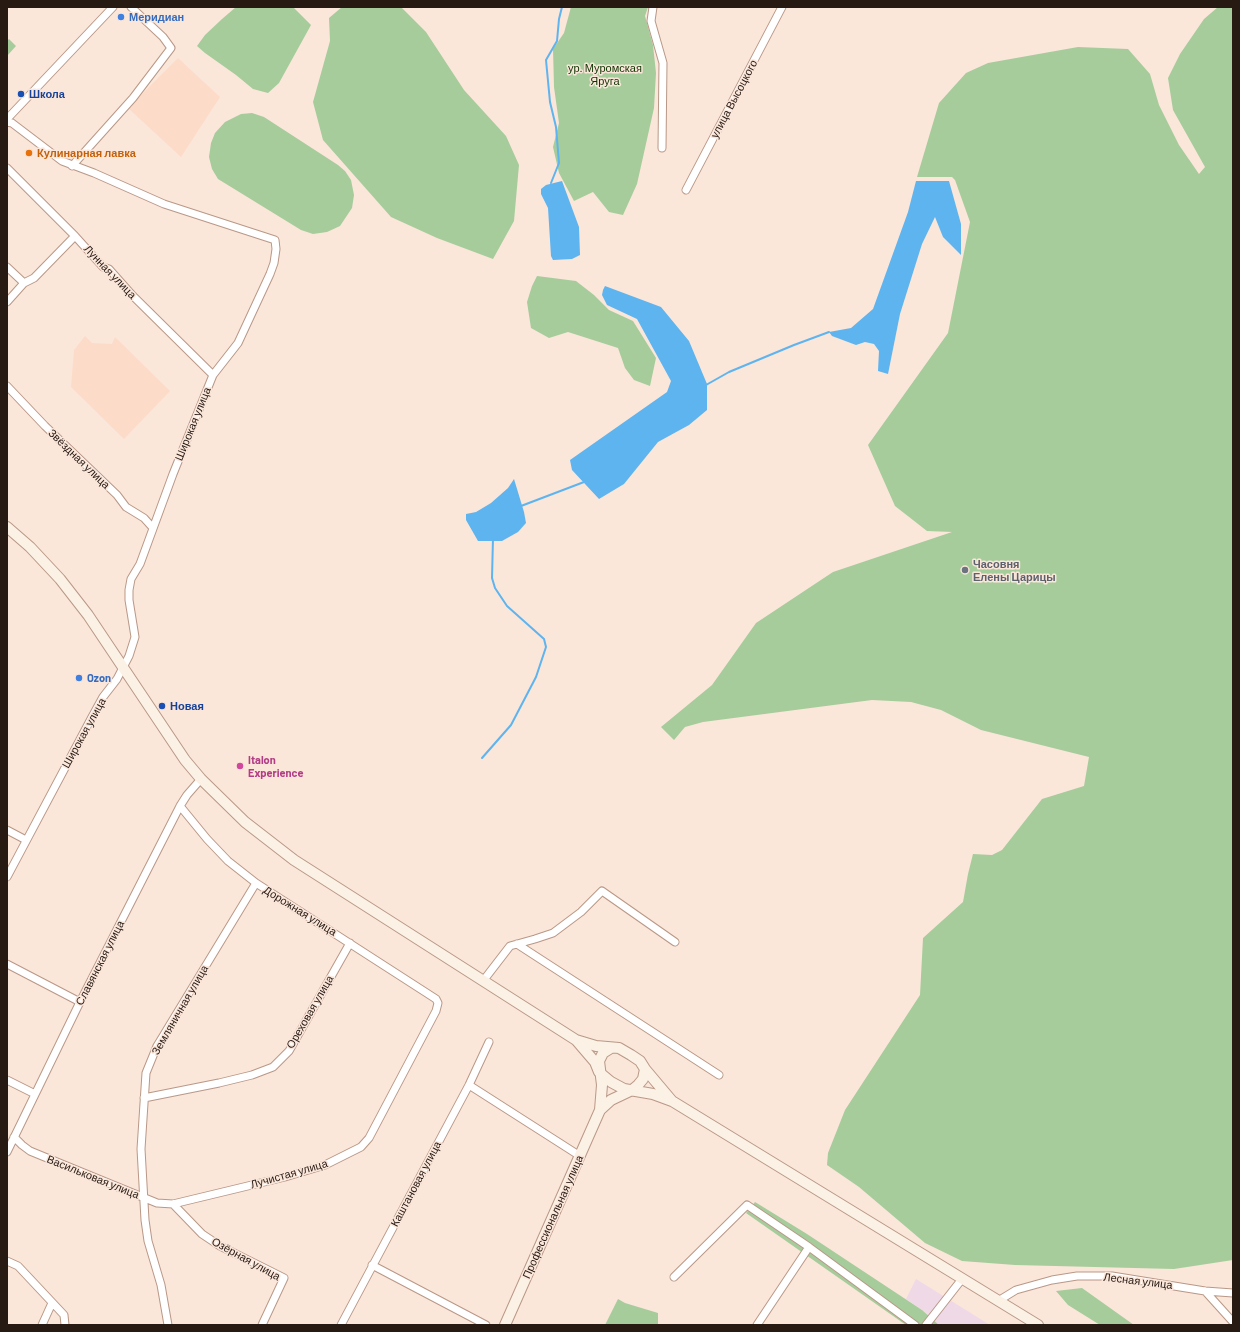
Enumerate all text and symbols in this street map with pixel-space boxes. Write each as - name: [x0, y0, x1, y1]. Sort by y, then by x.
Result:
- place label: Меридиан: [129, 10, 184, 24]
- marker: Меридиан: [116, 12, 126, 22]
- street label: улица Высоцкого: [708, 58, 760, 140]
- park label: ур. Муромская Яруга: [568, 61, 642, 87]
- place label: Школа: [29, 87, 65, 101]
- marker: Школа: [16, 89, 26, 99]
- place label: Кулинарная лавка: [37, 146, 136, 160]
- marker: Кулинарная лавка: [24, 148, 34, 158]
- street label: Лунная улица: [81, 242, 139, 302]
- street label: Широкая улица: [172, 385, 214, 463]
- street label: Звёздная улица: [45, 426, 113, 492]
- place label: Часовня Елены Царицы: [973, 557, 1056, 583]
- marker: Часовня Елены Царицы: [960, 565, 970, 575]
- place label: Ozon: [87, 671, 111, 685]
- marker: Ozon: [74, 673, 84, 683]
- street label: Широкая улица: [59, 696, 109, 770]
- place label: Новая: [170, 699, 204, 713]
- marker: Новая: [157, 701, 167, 711]
- place label: Italon Experience: [248, 753, 303, 779]
- marker: Italon Experience: [235, 761, 245, 771]
- street label: Дорожная улица: [261, 883, 339, 939]
- street label: Славянская улица: [73, 918, 127, 1008]
- street label: Земляничная улица: [149, 963, 211, 1057]
- street label: Ореховая улица: [284, 973, 336, 1051]
- street label: Каштановая улица: [388, 1139, 444, 1229]
- street label: Васильковая улица: [45, 1152, 141, 1202]
- street label: Профессиональная улица: [520, 1153, 586, 1281]
- street label: Лучистая улица: [249, 1157, 329, 1191]
- street label: Озёрная улица: [209, 1235, 283, 1283]
- street label: Лесная улица: [1103, 1270, 1173, 1292]

